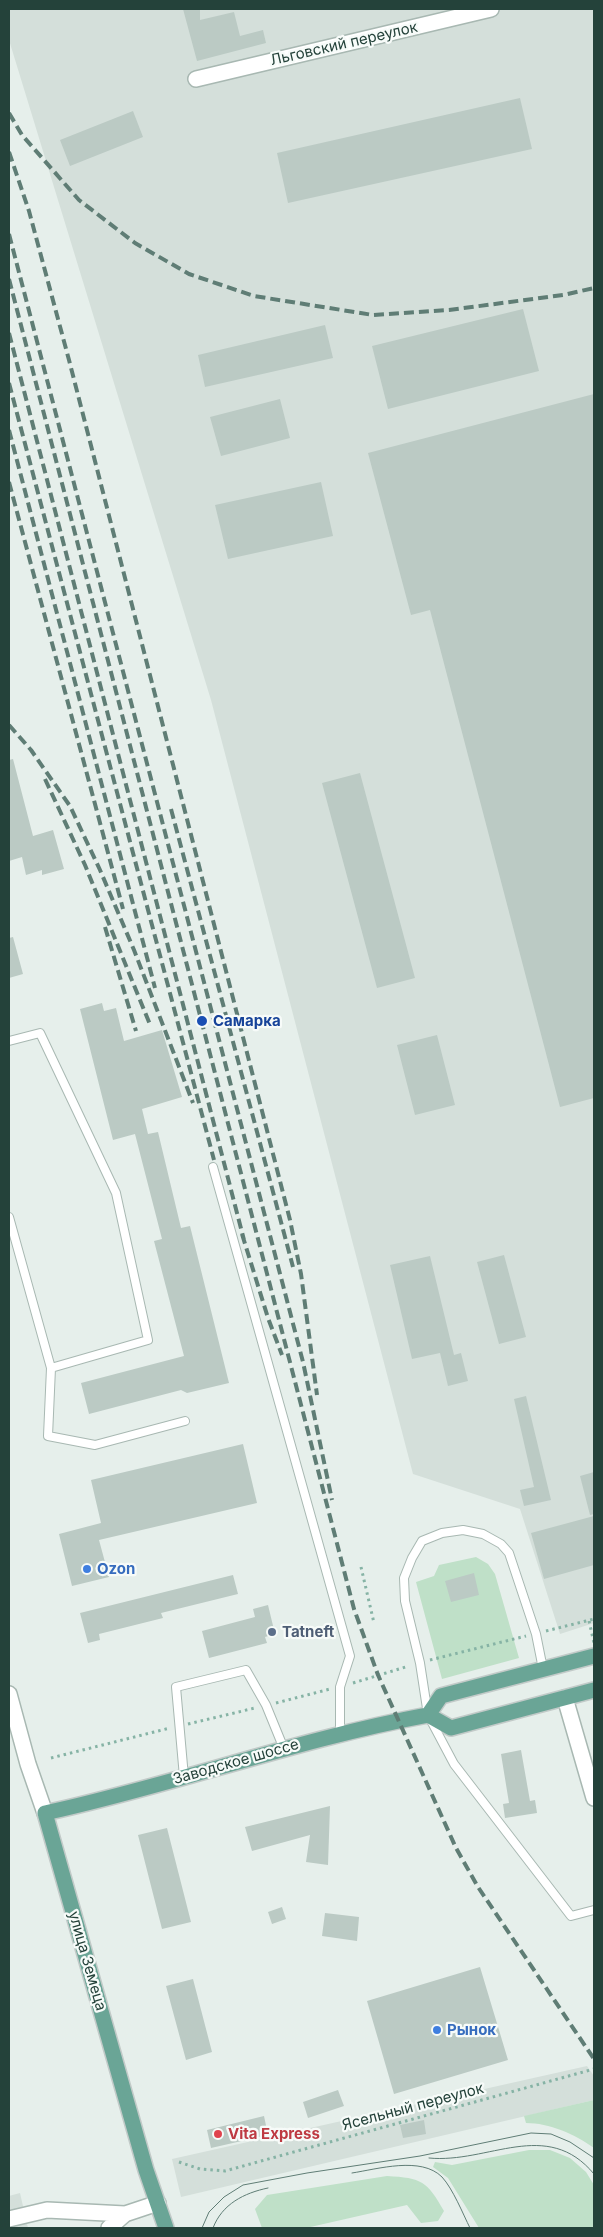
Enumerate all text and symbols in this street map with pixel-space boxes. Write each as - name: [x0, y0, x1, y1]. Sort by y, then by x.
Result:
- street label: Льговский переулок: [269, 18, 419, 70]
- place label: Самарка: [213, 1012, 281, 1030]
- marker: Самарка: [195, 1014, 209, 1028]
- place label: Ozon: [97, 1560, 135, 1578]
- marker: Ozon: [81, 1563, 93, 1575]
- place label: Tatneft: [282, 1623, 334, 1641]
- marker: Tatneft: [266, 1626, 278, 1638]
- street label: Заводское шоссе: [171, 1735, 301, 1789]
- street label: улица Земеца: [64, 1909, 110, 2013]
- place label: Рынок: [447, 2021, 496, 2039]
- marker: Рынок: [431, 2024, 443, 2036]
- street label: Ясельный переулок: [340, 2079, 486, 2135]
- place label: Vita Express: [228, 2125, 320, 2143]
- marker: Vita Express: [212, 2128, 224, 2140]

